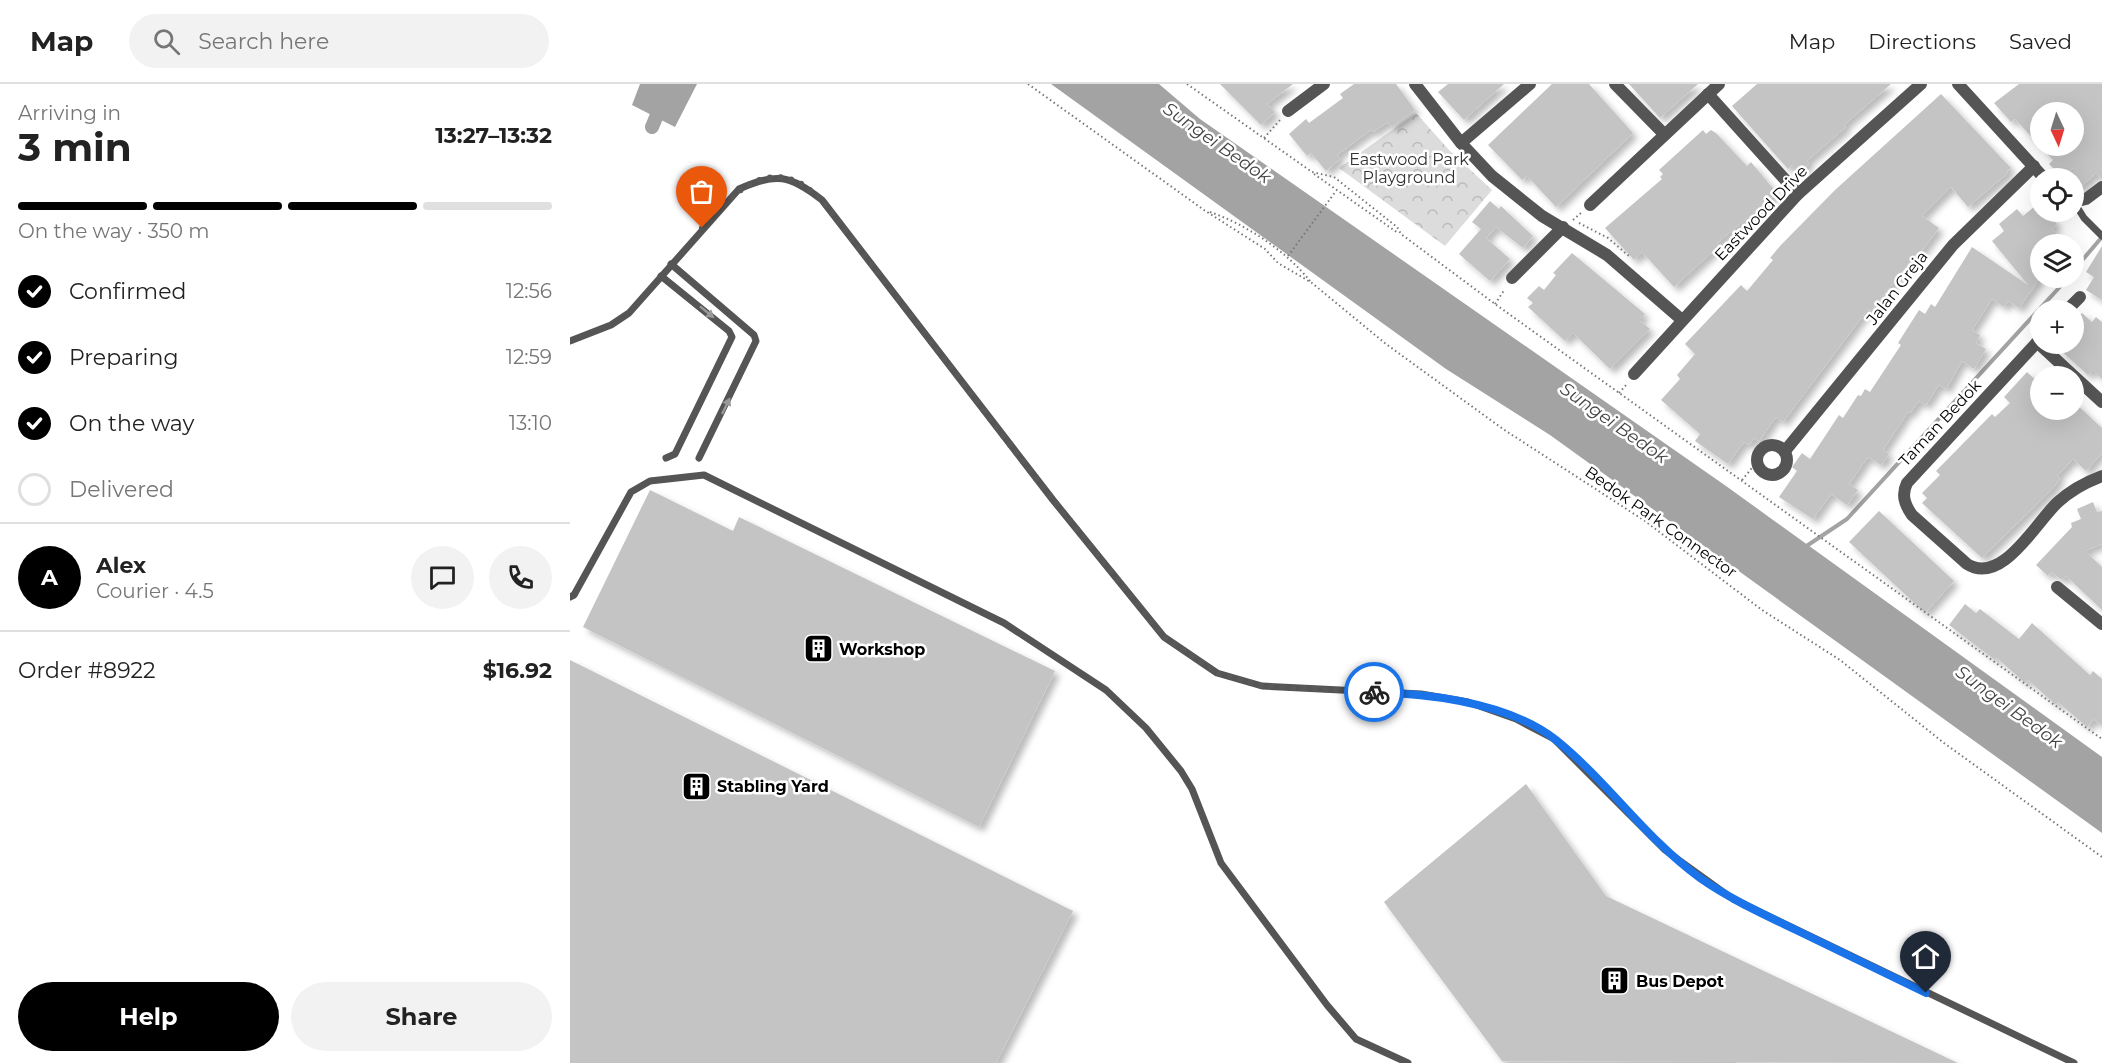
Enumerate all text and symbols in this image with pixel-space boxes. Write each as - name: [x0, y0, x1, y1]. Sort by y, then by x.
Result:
- search box: [129, 14, 549, 68]
- text: Map: [30, 24, 93, 58]
- icon: search: [150, 25, 183, 58]
- text: Search here: [198, 28, 329, 55]
- text: Map: [1789, 29, 1835, 54]
- text: Directions: [1868, 29, 1976, 54]
- text: Saved: [2009, 29, 2072, 54]
- water label: Sungei Bedok: [1159, 98, 1276, 189]
- text: Arriving in: [18, 101, 121, 125]
- north arrow: [2030, 102, 2084, 156]
- map controls: [2030, 102, 2084, 420]
- text: 13:27–13:32: [435, 122, 552, 149]
- text: 3 min: [18, 123, 132, 171]
- park label: Eastwood Park Playground: [1349, 150, 1469, 187]
- street label: Eastwood Drive: [1711, 161, 1811, 265]
- pin: [676, 166, 727, 228]
- button: locate: [2030, 168, 2084, 222]
- icon: bag: [685, 175, 718, 208]
- text: On the way · 350 m: [18, 219, 210, 243]
- button: layers: [2030, 234, 2084, 288]
- street label: Jalan Greja: [1862, 247, 1932, 329]
- icon: check: [18, 275, 51, 308]
- text: Confirmed: [69, 278, 186, 305]
- text: 12:56: [506, 279, 552, 303]
- button: +: [2030, 300, 2084, 354]
- one-way arrow: [699, 306, 714, 318]
- icon: check: [18, 341, 51, 374]
- text: Preparing: [69, 344, 178, 371]
- text: 12:59: [506, 345, 552, 369]
- button: −: [2030, 366, 2084, 420]
- street label: Taman Bedok: [1895, 375, 1985, 470]
- water label: Sungei Bedok: [1556, 378, 1673, 469]
- one-way arrow: [722, 397, 731, 414]
- icon: check: [18, 407, 51, 440]
- text: On the way: [69, 410, 194, 437]
- text: 13:10: [509, 411, 552, 435]
- street label: Bedok Park Connector: [1581, 462, 1741, 582]
- text: Delivered: [69, 476, 174, 503]
- button: chat: [411, 546, 474, 609]
- button: phone: [489, 546, 552, 609]
- text: Alex: [96, 552, 146, 579]
- text: A: [41, 564, 58, 591]
- text: Courier · 4.5: [96, 579, 214, 603]
- building icon: Workshop: [802, 633, 834, 665]
- place label: Workshop: [839, 640, 925, 659]
- text: Order #8922: [18, 657, 156, 684]
- text: $16.92: [483, 657, 552, 684]
- water label: Sungei Bedok: [1951, 661, 2068, 754]
- courier: [1344, 662, 1404, 722]
- icon: bike: [1358, 676, 1391, 709]
- building icon: Stabling Yard: [680, 770, 712, 802]
- place label: Stabling Yard: [717, 777, 829, 796]
- pin: [1900, 931, 1951, 993]
- icon: home: [1909, 940, 1942, 973]
- building icon: Bus Depot: [1599, 965, 1631, 997]
- place label: Bus Depot: [1636, 972, 1724, 991]
- button: Help: [18, 982, 279, 1051]
- button: Share: [291, 982, 552, 1051]

